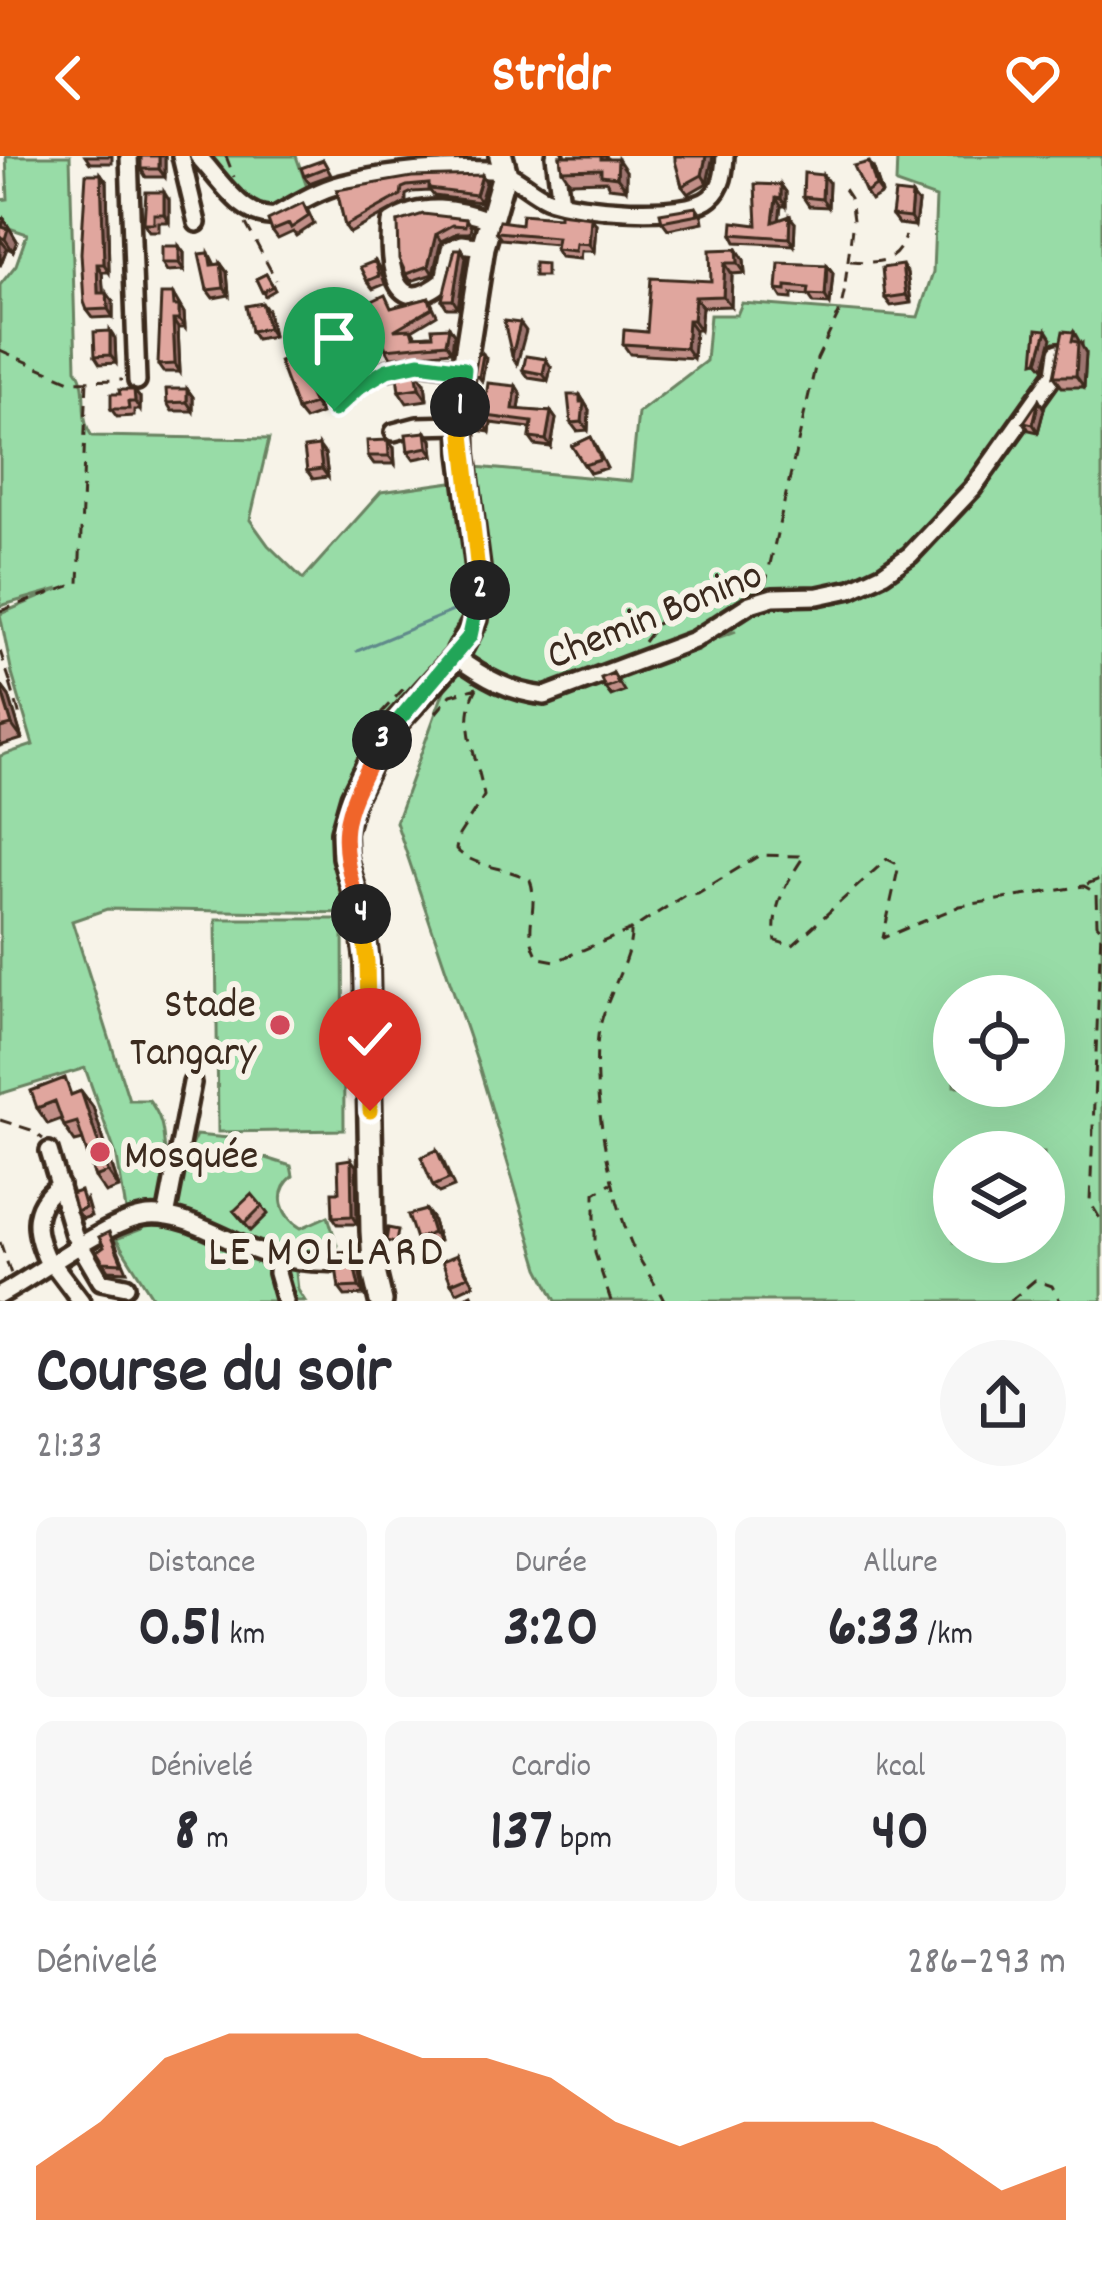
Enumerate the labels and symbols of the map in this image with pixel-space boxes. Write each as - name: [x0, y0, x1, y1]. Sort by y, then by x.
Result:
- pin: [283, 287, 385, 410]
- pin: 1: [430, 377, 490, 437]
- street label: Chemin Bonino: [539, 548, 772, 689]
- pin: 2: [450, 560, 510, 620]
- pin: 3: [352, 710, 412, 770]
- pin: 4: [331, 884, 391, 944]
- place label: Stade Tangary: [129, 978, 257, 1086]
- pin: [319, 988, 421, 1111]
- marker: Stade Tangary: [267, 1012, 293, 1038]
- place label: Mosquée: [124, 1129, 258, 1189]
- marker: Mosquée: [87, 1139, 113, 1165]
- district label: LE MOLLARD: [208, 1223, 446, 1287]

